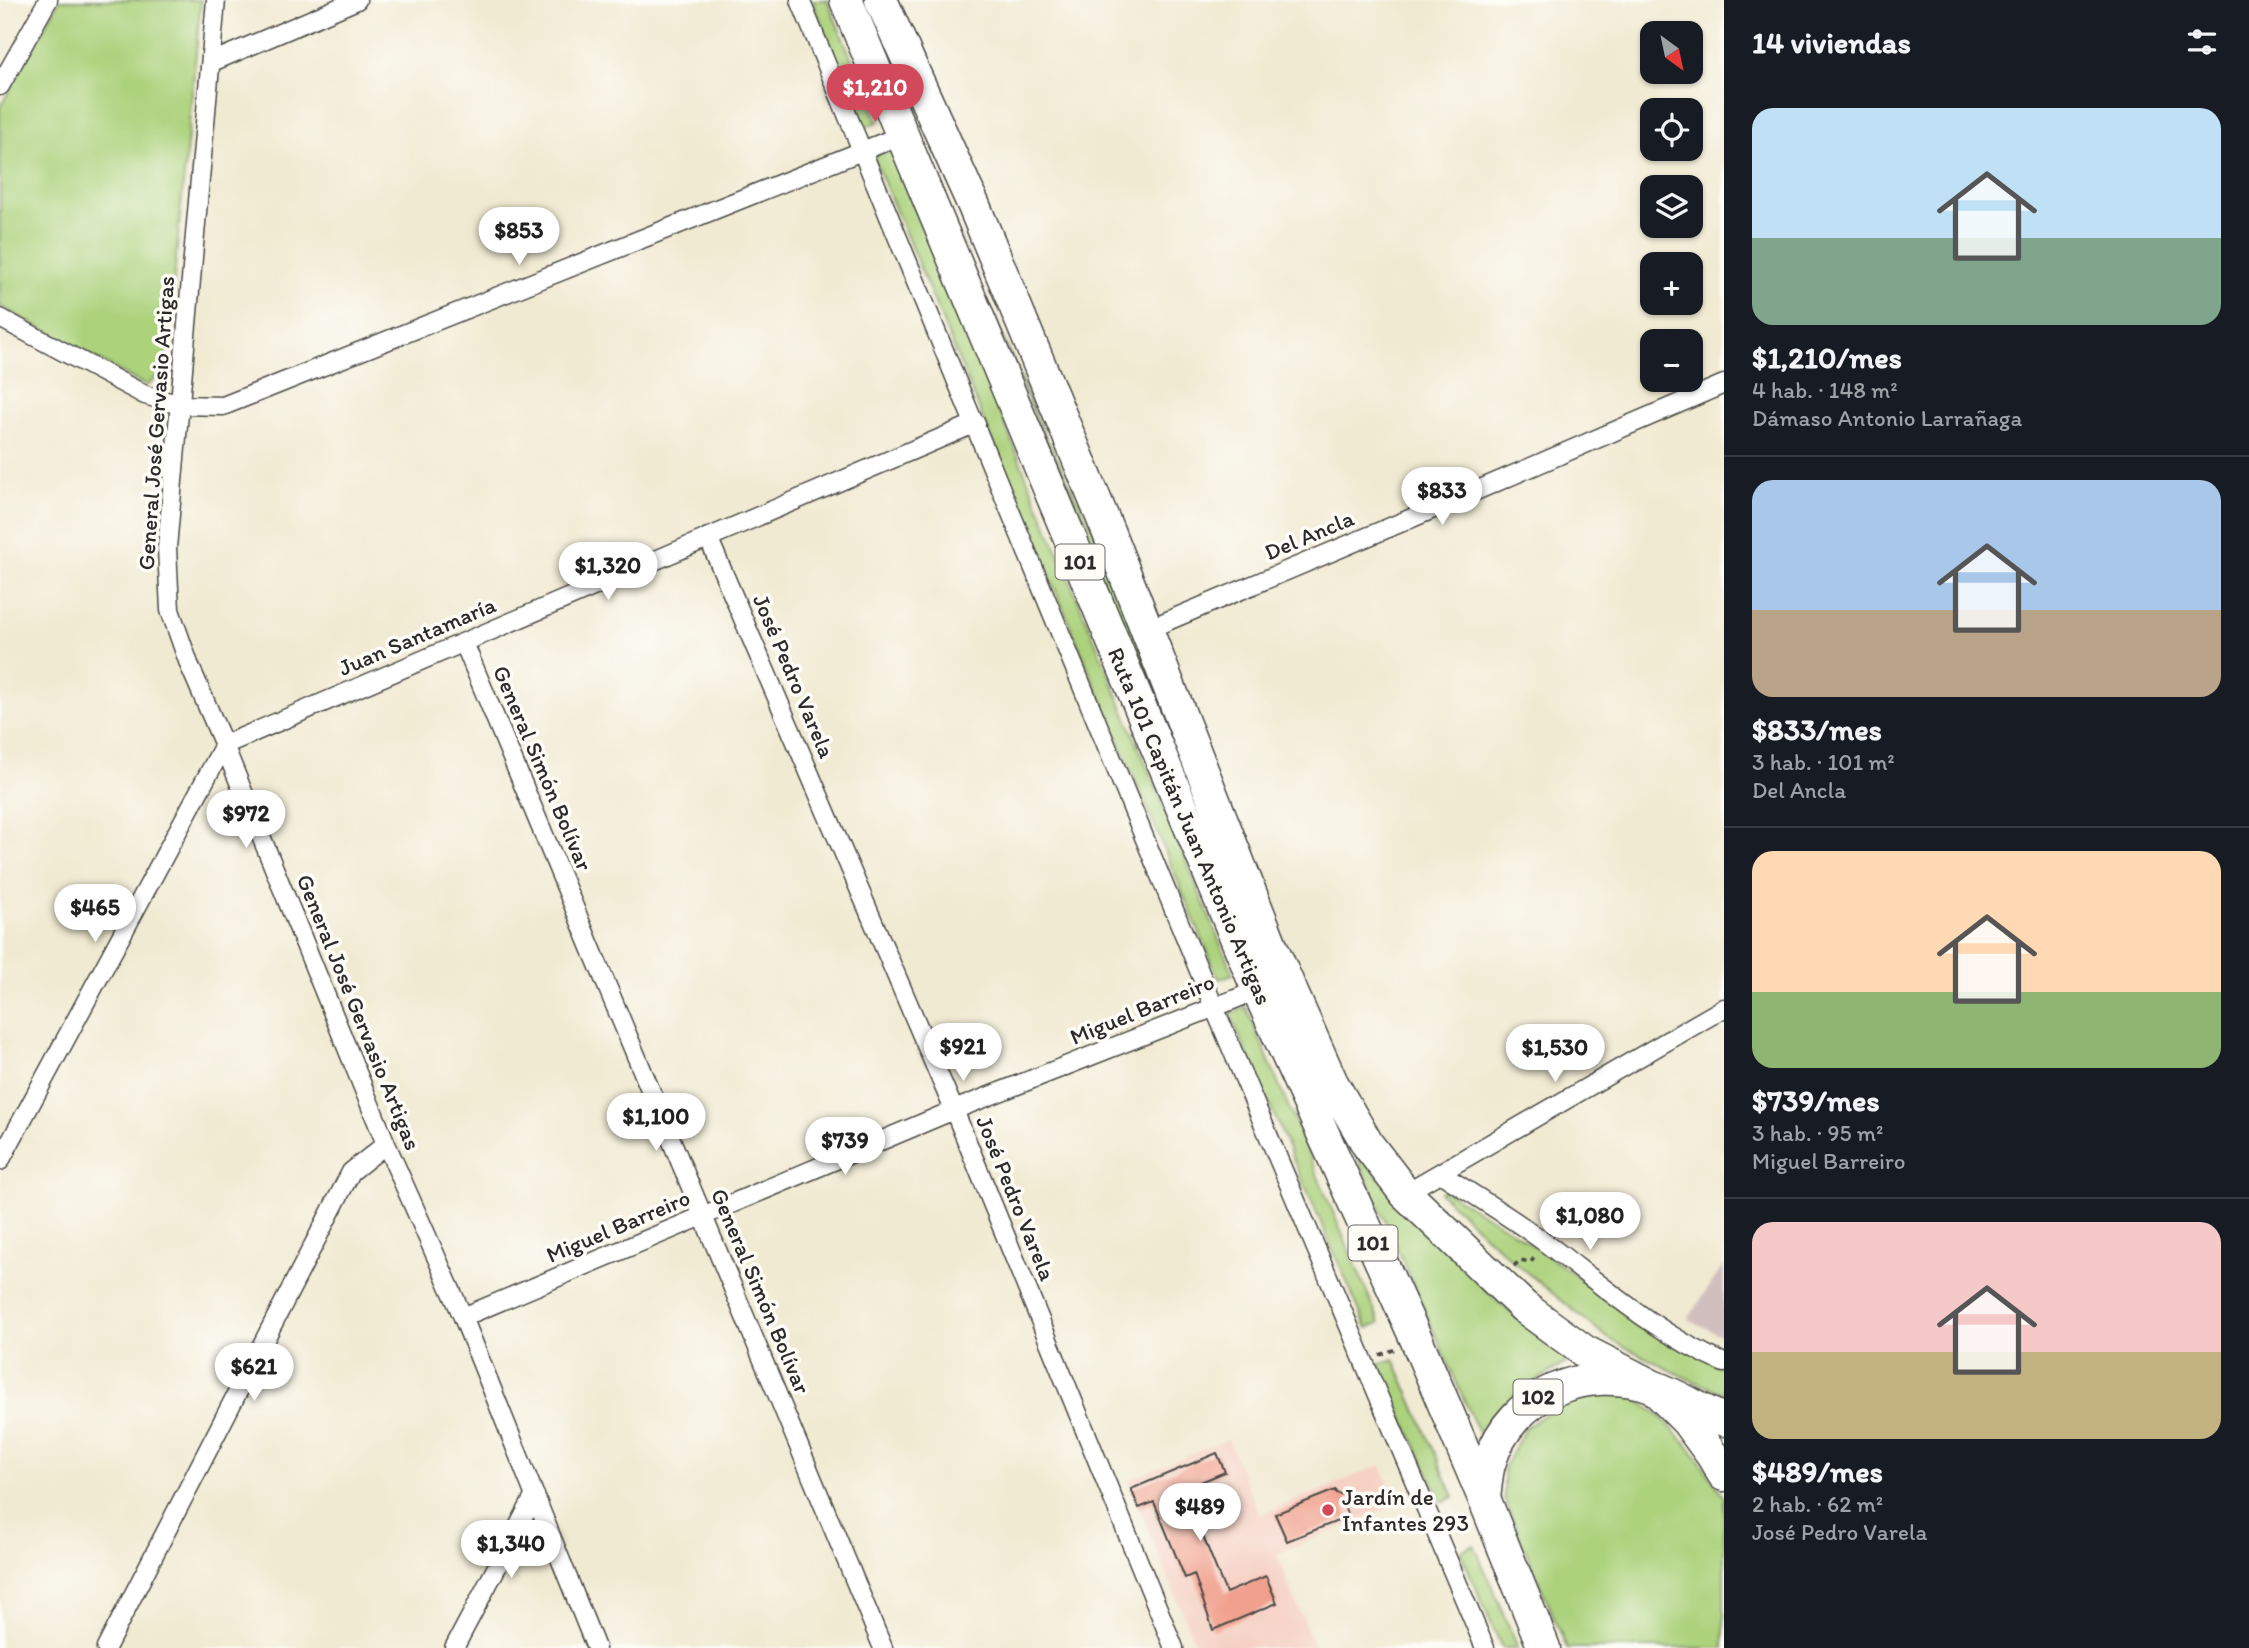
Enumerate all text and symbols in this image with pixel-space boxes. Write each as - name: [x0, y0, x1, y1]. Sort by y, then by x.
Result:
- north arrow: [1640, 21, 1703, 84]
- map controls: [1640, 21, 1703, 392]
- icon: filters: [2183, 23, 2221, 61]
- text: 14 viviendas: [1752, 24, 1911, 61]
- pin: $1,210: [818, 64, 932, 124]
- text: $1,210: [843, 73, 907, 101]
- button: locate: [1640, 98, 1703, 161]
- icon: home: [1924, 153, 2050, 279]
- button: layers: [1640, 175, 1703, 238]
- pin: $853: [478, 208, 560, 267]
- text: $853: [495, 216, 543, 244]
- button: +: [1640, 252, 1703, 315]
- street label: General José Gervasio Artigas: [132, 275, 180, 571]
- button: −: [1640, 329, 1703, 392]
- text: $1,210/mes: [1752, 339, 1902, 376]
- text: 4 hab. · 148 m²: [1752, 376, 1898, 404]
- text: Dámaso Antonio Larrañaga: [1752, 404, 2022, 432]
- pin: $833: [1401, 468, 1483, 527]
- text: $833: [1417, 476, 1467, 504]
- street label: Del Ancla: [1260, 504, 1358, 566]
- icon: home: [1924, 525, 2050, 651]
- pin: $1,320: [551, 542, 665, 602]
- road number: 101: [1056, 544, 1104, 580]
- text: $1,320: [575, 551, 641, 579]
- street label: Juan Santamaría: [334, 590, 500, 682]
- street label: José Pedro Varela: [747, 590, 841, 762]
- street label: Ruta 101 Capitán Juan Antonio Artigas: [1102, 643, 1278, 1009]
- street label: General Simón Bolívar: [487, 661, 599, 875]
- text: $833/mes: [1752, 711, 1882, 748]
- text: 3 hab. · 101 m²: [1752, 748, 1895, 776]
- text: Del Ancla: [1752, 776, 1846, 804]
- pin: $972: [205, 790, 287, 850]
- text: $972: [222, 799, 270, 827]
- street label: General José Gervasio Artigas: [291, 870, 427, 1154]
- pin: $465: [54, 884, 136, 944]
- text: $465: [70, 893, 120, 921]
- icon: home: [1924, 896, 2050, 1022]
- street label: Miguel Barreiro: [1066, 967, 1218, 1051]
- pin: $921: [922, 1024, 1004, 1083]
- pin: $1,530: [1498, 1024, 1612, 1084]
- text: $921: [940, 1032, 986, 1060]
- text: $1,530: [1522, 1033, 1588, 1061]
- text: $739/mes: [1752, 1082, 1880, 1119]
- pin: $1,100: [599, 1094, 713, 1153]
- text: $1,100: [623, 1102, 689, 1130]
- street label: José Pedro Varela: [970, 1111, 1062, 1285]
- pin: $739: [804, 1118, 886, 1177]
- text: 3 hab. · 95 m²: [1752, 1119, 1883, 1147]
- text: $739: [821, 1126, 869, 1154]
- text: Miguel Barreiro: [1752, 1147, 1905, 1175]
- street label: Miguel Barreiro: [542, 1183, 694, 1269]
- street label: General Simón Bolívar: [705, 1184, 817, 1398]
- pin: $1,080: [1533, 1192, 1647, 1252]
- text: $1,080: [1556, 1201, 1624, 1229]
- road number: 101: [1348, 1226, 1398, 1260]
- icon: home: [1924, 1267, 2050, 1393]
- pin: $621: [213, 1344, 295, 1403]
- text: $621: [231, 1352, 277, 1380]
- road number: 102: [1514, 1380, 1562, 1414]
- text: $489/mes: [1752, 1453, 1883, 1490]
- place label: Jardín de Infantes 293: [1342, 1483, 1469, 1537]
- pin: $489: [1159, 1484, 1241, 1543]
- text: 2 hab. · 62 m²: [1752, 1490, 1883, 1518]
- text: $489: [1175, 1492, 1225, 1520]
- marker: Jardín de Infantes 293: [1320, 1502, 1336, 1518]
- text: José Pedro Varela: [1752, 1518, 1927, 1546]
- pin: $1,340: [454, 1520, 568, 1580]
- text: $1,340: [477, 1529, 545, 1557]

